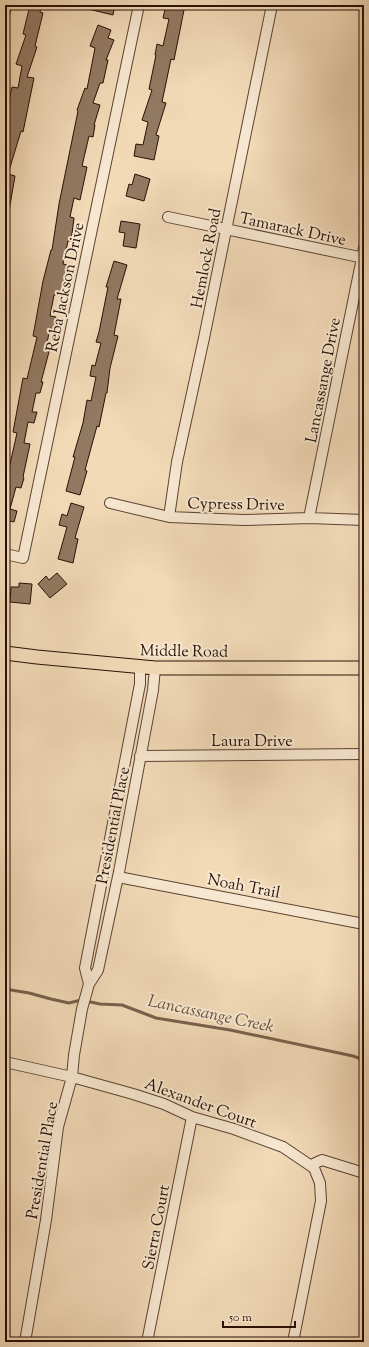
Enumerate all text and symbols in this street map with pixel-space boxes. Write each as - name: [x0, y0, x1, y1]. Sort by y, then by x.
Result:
- street label: Hemlock Road: [186, 206, 228, 311]
- street label: Tamarack Drive: [237, 208, 348, 253]
- street label: Reba Jackson Drive: [41, 221, 91, 354]
- street label: Lancassange Drive: [301, 316, 348, 445]
- street label: Cypress Drive: [187, 493, 285, 518]
- street label: Middle Road: [140, 640, 228, 665]
- street label: Laura Drive: [211, 731, 293, 754]
- street label: Presidential Place: [92, 765, 137, 886]
- street label: Noah Trail: [205, 869, 282, 906]
- water label: Lancassange Creek: [145, 990, 276, 1040]
- street label: Alexander Court: [141, 1073, 260, 1135]
- street label: Presidential Place: [22, 1100, 65, 1221]
- street label: Sierra Court: [138, 1182, 177, 1272]
- scale bar: [223, 1303, 295, 1329]
- text: 50 m: [228, 1309, 252, 1327]

